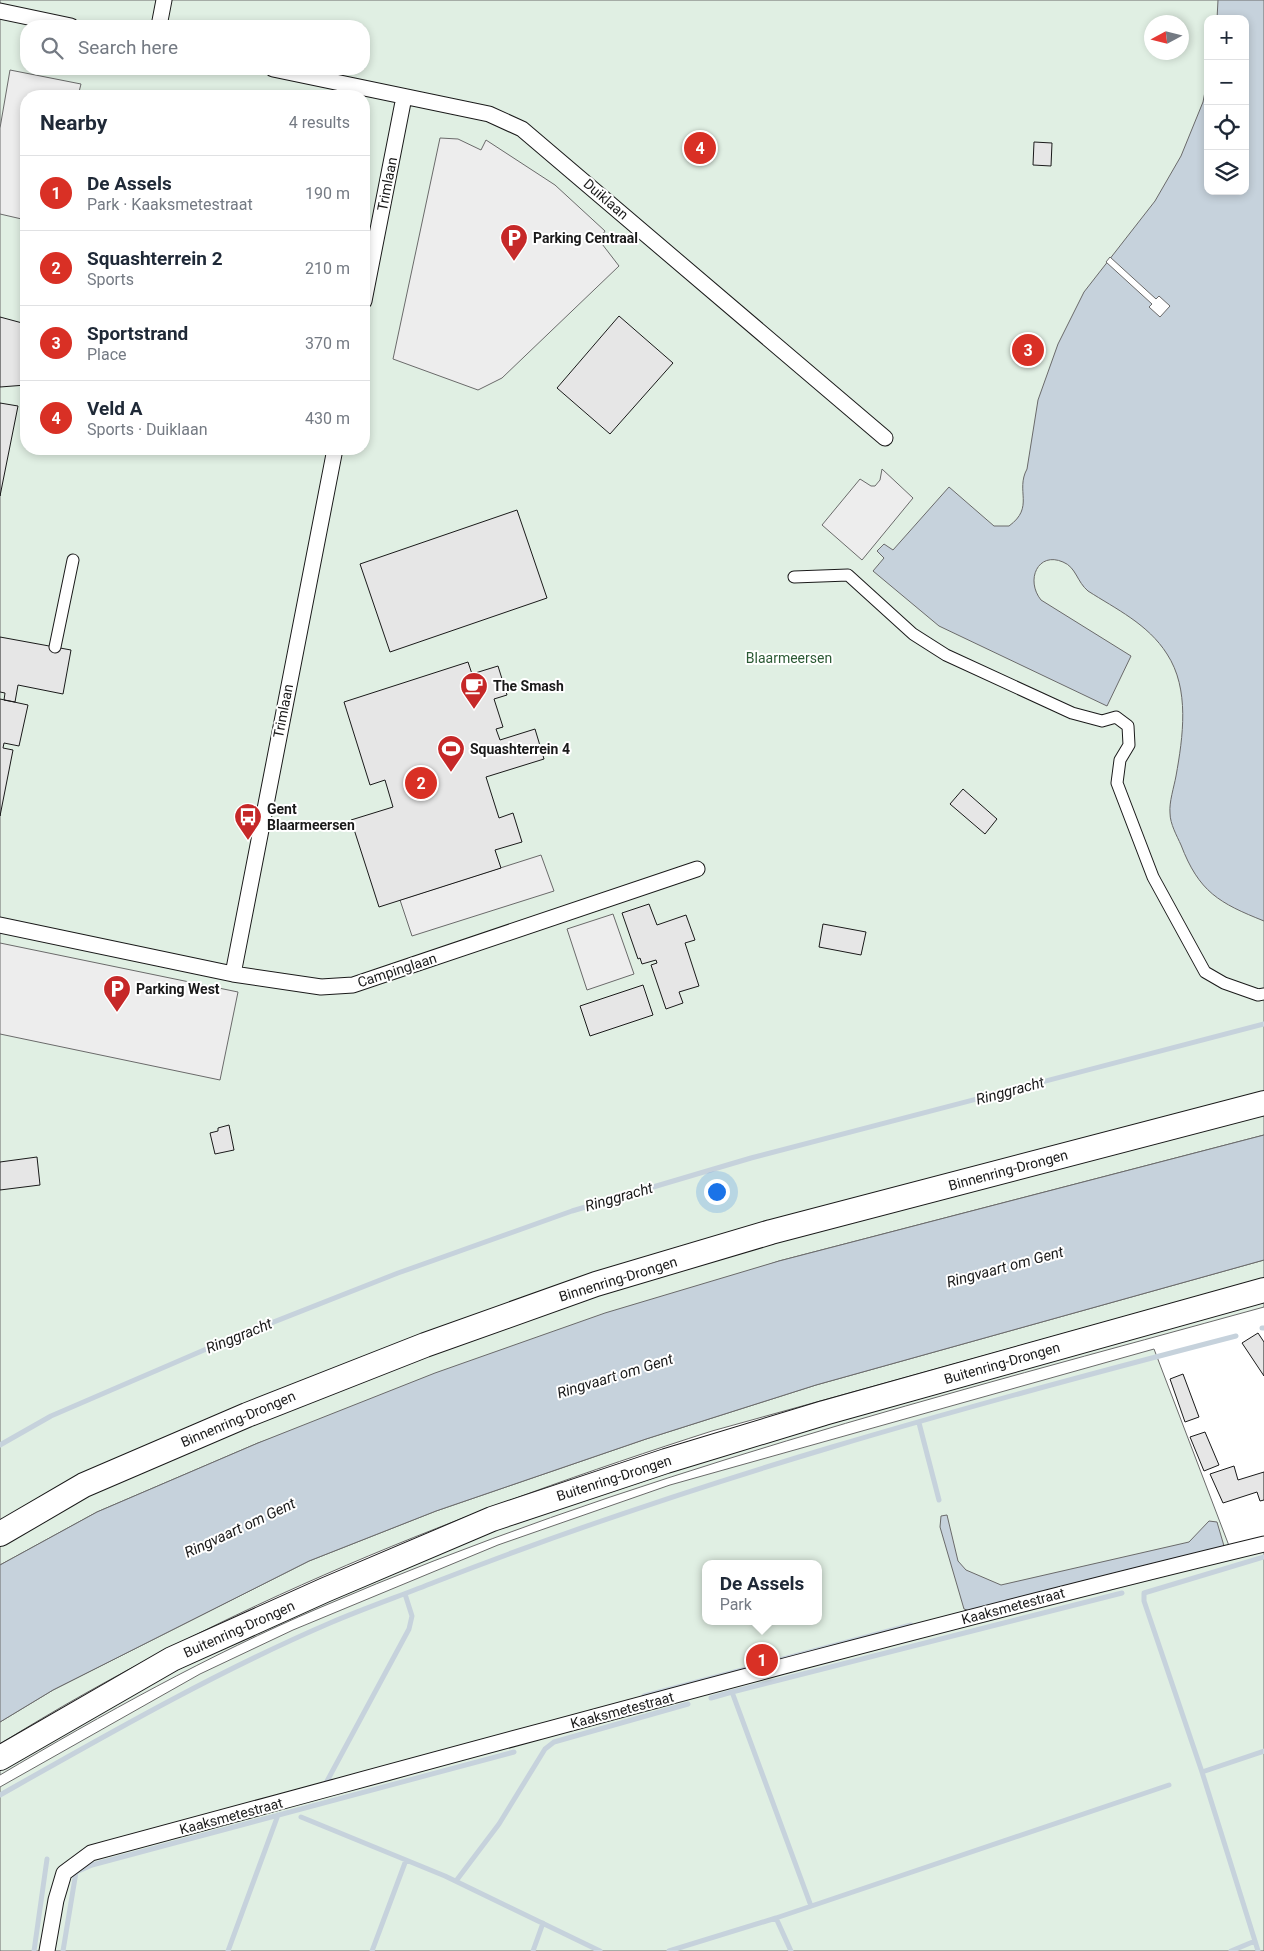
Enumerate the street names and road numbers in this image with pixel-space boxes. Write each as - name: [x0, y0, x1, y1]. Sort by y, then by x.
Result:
- street label: Trimlaan: [374, 156, 400, 212]
- street label: Duiklaan: [580, 175, 632, 223]
- street label: Trimlaan: [270, 683, 296, 739]
- street label: Campinglaan: [355, 950, 439, 990]
- street label: Binnenring-Drongen: [947, 1146, 1069, 1194]
- street label: Binnenring-Drongen: [557, 1253, 679, 1305]
- street label: Buitenring-Drongen: [942, 1339, 1062, 1387]
- street label: Binnenring-Drongen: [178, 1388, 298, 1450]
- street label: Buitenring-Drongen: [555, 1452, 673, 1504]
- street label: Kaaksmetestraat: [960, 1584, 1067, 1627]
- street label: Buitenring-Drongen: [181, 1597, 297, 1661]
- street label: Kaaksmetestraat: [569, 1688, 676, 1731]
- street label: Kaaksmetestraat: [178, 1794, 285, 1837]

